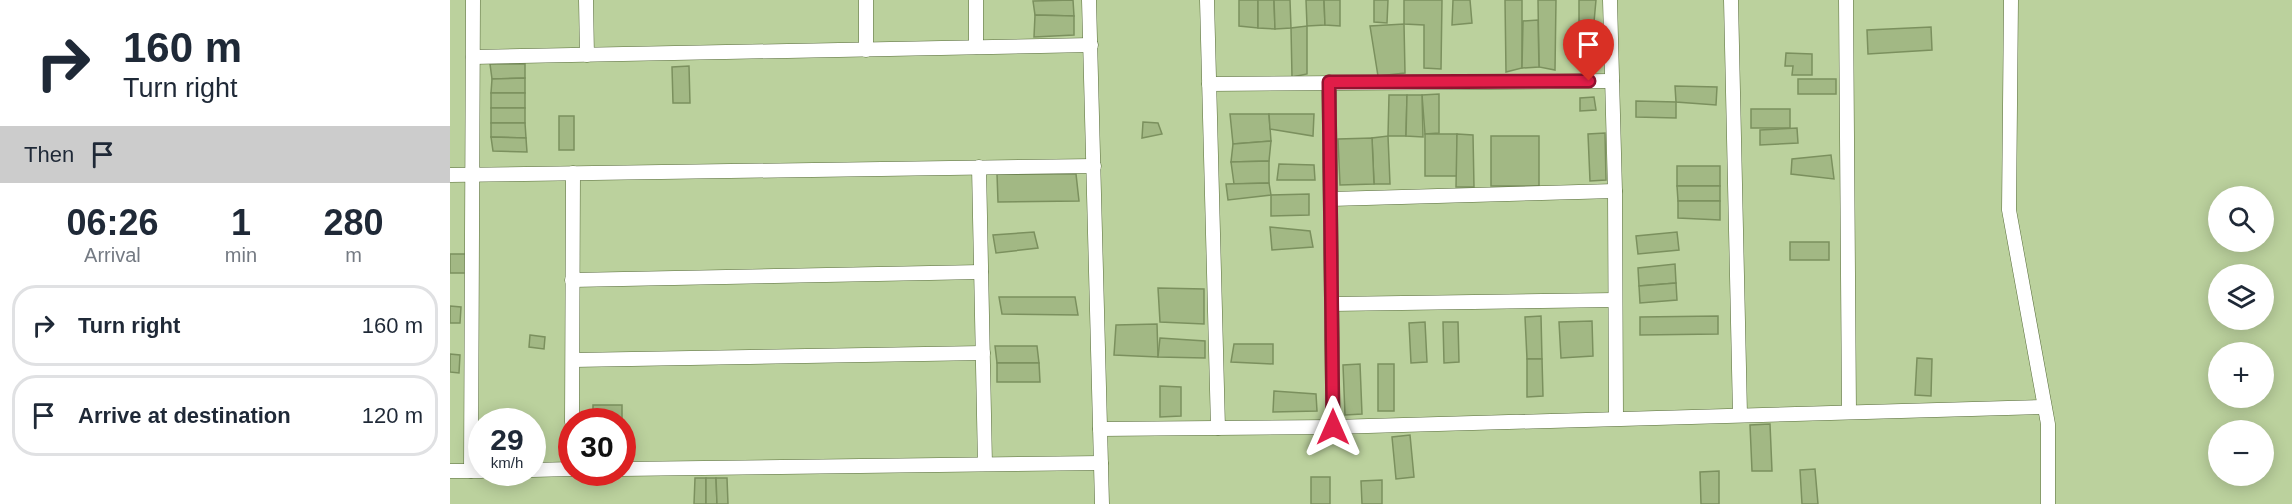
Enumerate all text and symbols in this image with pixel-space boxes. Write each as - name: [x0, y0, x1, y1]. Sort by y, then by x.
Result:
- pin: [1563, 19, 1614, 81]
- icon: right: [24, 24, 102, 102]
- text: 160 m: [123, 24, 242, 71]
- icon: arrive: [1572, 28, 1605, 61]
- text: Turn right: [123, 73, 238, 103]
- icon: arrive: [86, 138, 119, 171]
- text: Then: [24, 142, 74, 167]
- map controls: [2208, 186, 2274, 486]
- button: search: [2208, 186, 2274, 252]
- text: 06:26: [66, 202, 158, 243]
- text: 1: [231, 202, 251, 243]
- text: 280: [323, 202, 384, 243]
- text: Arrival: [84, 244, 141, 266]
- text: min: [225, 244, 257, 266]
- text: m: [345, 244, 362, 266]
- button: layers: [2208, 264, 2274, 330]
- icon: right: [27, 309, 60, 342]
- text: Turn right: [78, 313, 180, 338]
- text: 160 m: [362, 313, 423, 338]
- button: +: [2208, 342, 2274, 408]
- position arrow: [1301, 395, 1365, 459]
- icon: arrive: [27, 399, 60, 432]
- text: Arrive at destination: [78, 403, 291, 428]
- text: 120 m: [362, 403, 423, 428]
- speed limit sign: 30: [558, 408, 636, 486]
- button: −: [2208, 420, 2274, 486]
- text: 29: [490, 423, 524, 456]
- text: km/h: [491, 454, 523, 471]

